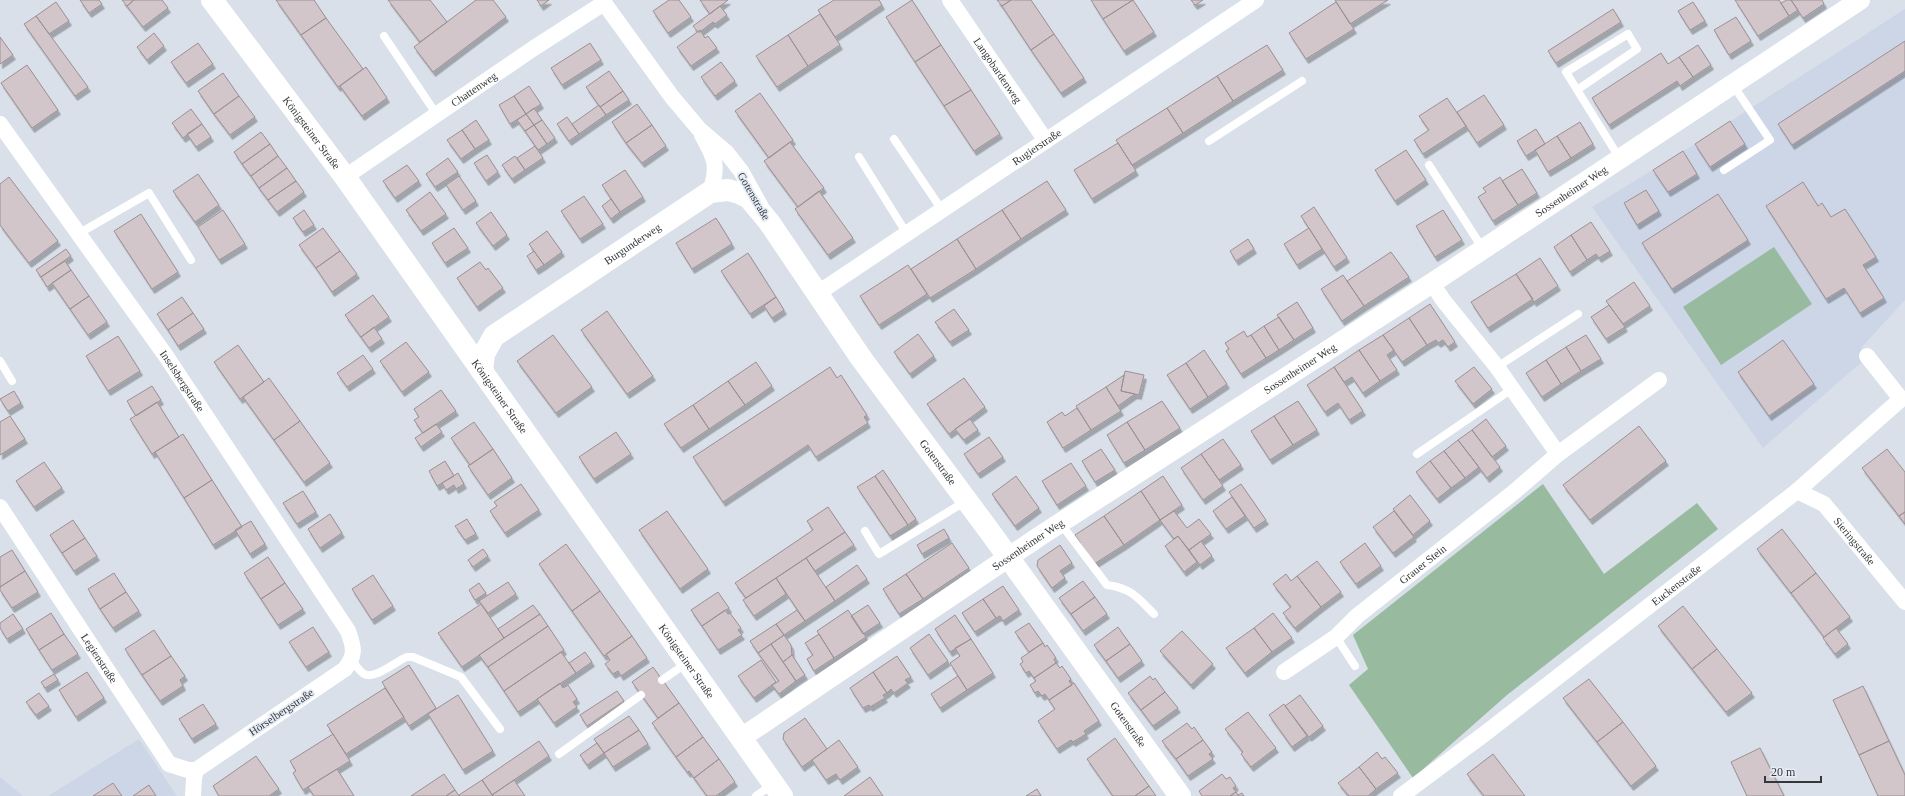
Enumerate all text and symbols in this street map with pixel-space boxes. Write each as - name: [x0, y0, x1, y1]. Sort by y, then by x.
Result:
- street label: Langobardenweg: [971, 35, 1025, 106]
- street label: Chattenweg: [449, 69, 499, 109]
- street label: Königsteiner Straße: [281, 94, 343, 171]
- street label: Rugierstraße: [1010, 126, 1063, 167]
- street label: Sossenheimer Weg: [1533, 163, 1610, 219]
- street label: Gotenstraße: [736, 170, 773, 222]
- street label: Burgunderweg: [602, 220, 663, 267]
- street label: Sossenheimer Weg: [1261, 340, 1339, 396]
- street label: Inselsbergstraße: [158, 348, 207, 414]
- street label: Königsteiner Straße: [470, 357, 530, 436]
- street label: Gotenstraße: [918, 437, 959, 487]
- street label: Sieringstraße: [1831, 515, 1878, 567]
- street label: Sossenheimer Weg: [990, 516, 1066, 573]
- street label: Grauer Stein: [1397, 542, 1449, 586]
- street label: Euckenstraße: [1649, 562, 1704, 608]
- street label: Königsteiner Straße: [657, 622, 717, 701]
- street label: Legienstraße: [79, 631, 120, 685]
- street label: Hörselbergstraße: [247, 686, 316, 738]
- street label: Gotenstraße: [1108, 699, 1149, 750]
- scale bar: [1765, 758, 1821, 784]
- text: 20 m: [1771, 765, 1796, 779]

